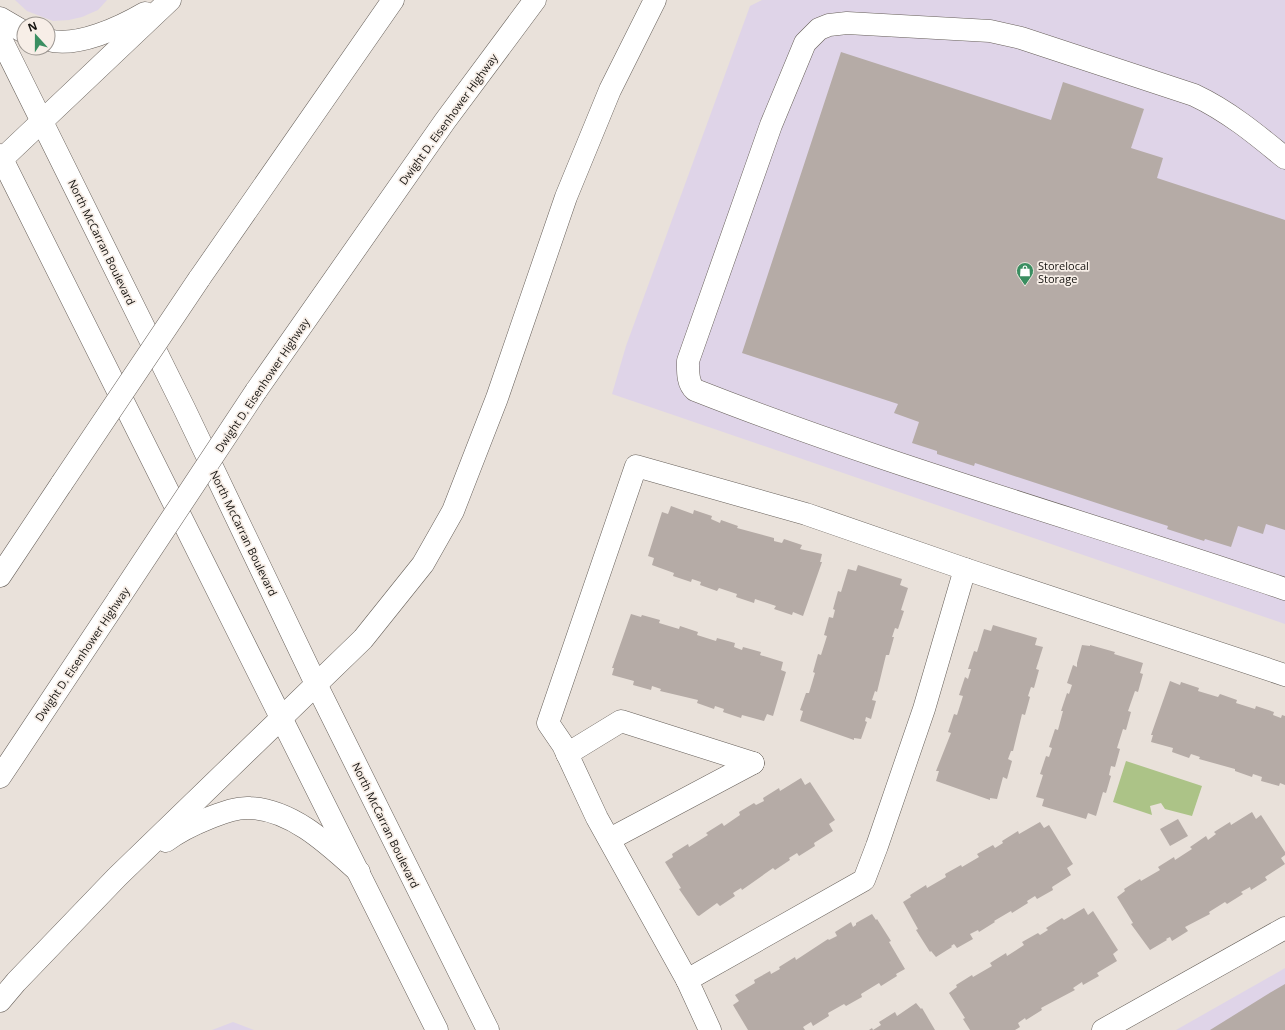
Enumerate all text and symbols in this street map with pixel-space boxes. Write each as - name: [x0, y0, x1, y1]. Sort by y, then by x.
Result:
- north arrow: [16, 16, 56, 56]
- text: N: [25, 18, 39, 35]
- street label: Dwight D. Eisenhower Highway: [395, 50, 501, 188]
- street label: North McCarran Boulevard: [65, 177, 139, 307]
- place label: Storelocal Storage: [1038, 258, 1089, 286]
- shop icon: Storelocal Storage: [1015, 261, 1035, 286]
- street label: Dwight D. Eisenhower Highway: [211, 315, 313, 455]
- street label: North McCarran Boulevard: [207, 468, 281, 598]
- street label: Dwight D. Eisenhower Highway: [31, 584, 133, 724]
- street label: North McCarran Boulevard: [349, 760, 423, 890]

